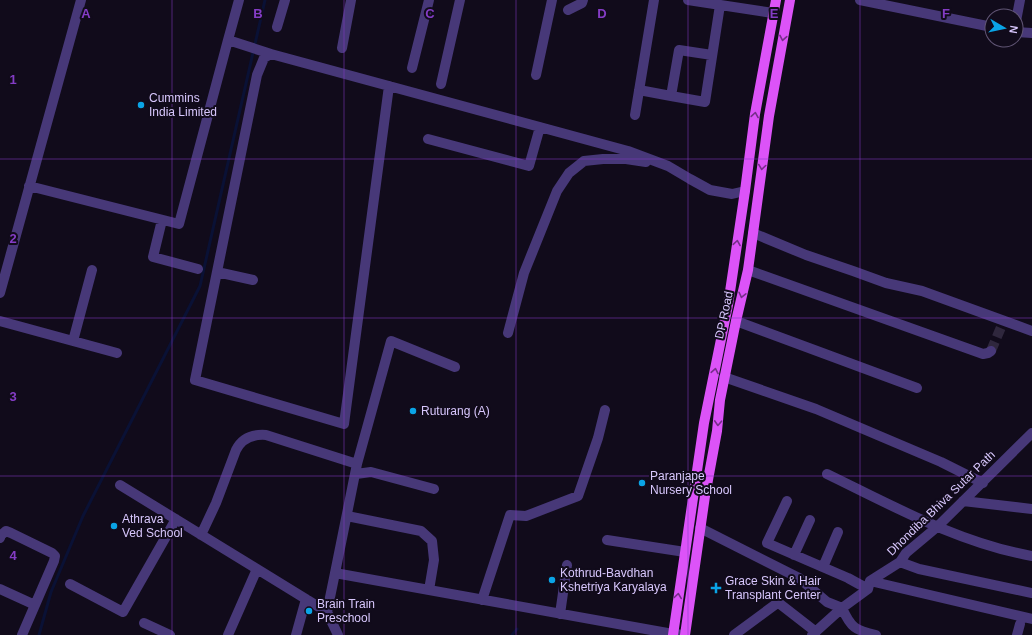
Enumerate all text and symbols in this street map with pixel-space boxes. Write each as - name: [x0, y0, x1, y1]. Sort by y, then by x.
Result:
- text: A: [81, 6, 91, 21]
- text: B: [253, 6, 263, 21]
- text: C: [425, 6, 435, 21]
- text: D: [597, 6, 607, 21]
- text: E: [770, 6, 779, 21]
- text: F: [942, 6, 950, 21]
- north arrow: [984, 8, 1024, 48]
- text: N: [1007, 25, 1020, 34]
- one-way arrow: [779, 35, 788, 41]
- text: 1: [9, 72, 17, 87]
- place label: Cummins India Limited: [149, 91, 217, 119]
- marker: Cummins India Limited: [136, 100, 146, 110]
- one-way arrow: [750, 112, 759, 118]
- one-way arrow: [758, 164, 767, 170]
- text: 2: [9, 231, 17, 246]
- one-way arrow: [732, 240, 741, 247]
- street label: DP Road: [712, 290, 736, 340]
- one-way arrow: [738, 292, 746, 298]
- one-way arrow: [710, 368, 718, 375]
- text: 3: [9, 389, 17, 404]
- place label: Ruturang (A): [421, 404, 490, 418]
- marker: Ruturang (A): [408, 406, 418, 416]
- one-way arrow: [713, 420, 722, 426]
- street label: Dhondiba Bhiva Sutar Path: [884, 448, 998, 558]
- place label: Paranjape Nursery School: [650, 469, 732, 497]
- marker: Paranjape Nursery School: [637, 478, 647, 488]
- place label: Athrava Ved School: [122, 512, 183, 540]
- marker: Athrava Ved School: [109, 521, 119, 531]
- text: 4: [9, 548, 17, 563]
- place label: Kothrud-Bavdhan Kshetriya Karyalaya: [560, 566, 667, 594]
- place label: Grace Skin & Hair Transplant Center: [725, 574, 821, 602]
- marker: Kothrud-Bavdhan Kshetriya Karyalaya: [547, 575, 557, 585]
- marker: Grace Skin & Hair Transplant Center: [710, 582, 722, 594]
- one-way arrow: [673, 593, 682, 599]
- place label: Brain Train Preschool: [317, 597, 375, 625]
- marker: Brain Train Preschool: [304, 606, 314, 616]

